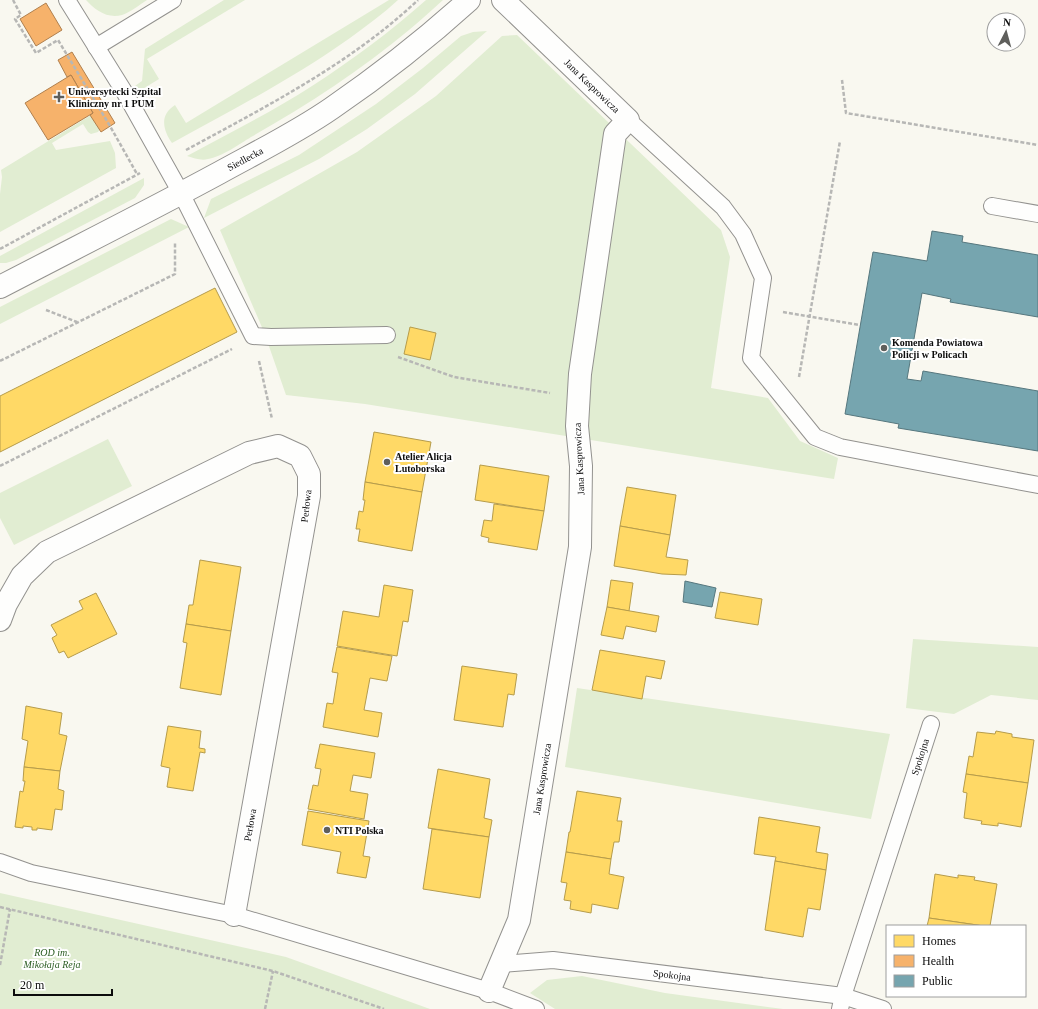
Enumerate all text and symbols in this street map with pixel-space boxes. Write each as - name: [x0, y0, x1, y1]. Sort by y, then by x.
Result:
- north arrow: [986, 12, 1026, 52]
- text: N: [1002, 16, 1012, 28]
- street label: Jana Kasprowicza: [562, 57, 622, 116]
- place label: Uniwersytecki Szpital Kliniczny nr 1 PUM: [68, 86, 161, 109]
- marker: Uniwersytecki Szpital Kliniczny nr 1 PUM: [53, 91, 65, 103]
- street label: Siedlecka: [225, 145, 265, 173]
- place label: Komenda Powiatowa Policji w Policach: [892, 337, 983, 360]
- marker: Komenda Powiatowa Policji w Policach: [879, 343, 889, 353]
- street label: Jana Kasprowicza: [572, 422, 586, 495]
- place label: Atelier Alicja Lutoborska: [395, 451, 452, 474]
- marker: Atelier Alicja Lutoborska: [382, 457, 392, 467]
- street label: Perłowa: [299, 489, 314, 523]
- street label: Spokojna: [909, 737, 931, 777]
- street label: Jana Kasprowicza: [531, 742, 553, 816]
- street label: Perłowa: [242, 807, 258, 842]
- marker: NTI Polska: [322, 825, 332, 835]
- place label: NTI Polska: [335, 825, 384, 836]
- legend: [886, 925, 1026, 997]
- text: Homes: [922, 934, 956, 948]
- park label: ROD im. Mikołaja Reja: [23, 947, 80, 970]
- text: Health: [922, 954, 954, 968]
- street label: Spokojna: [653, 967, 692, 983]
- scale bar: [14, 971, 112, 997]
- text: Public: [922, 974, 953, 988]
- text: 20 m: [20, 978, 45, 992]

